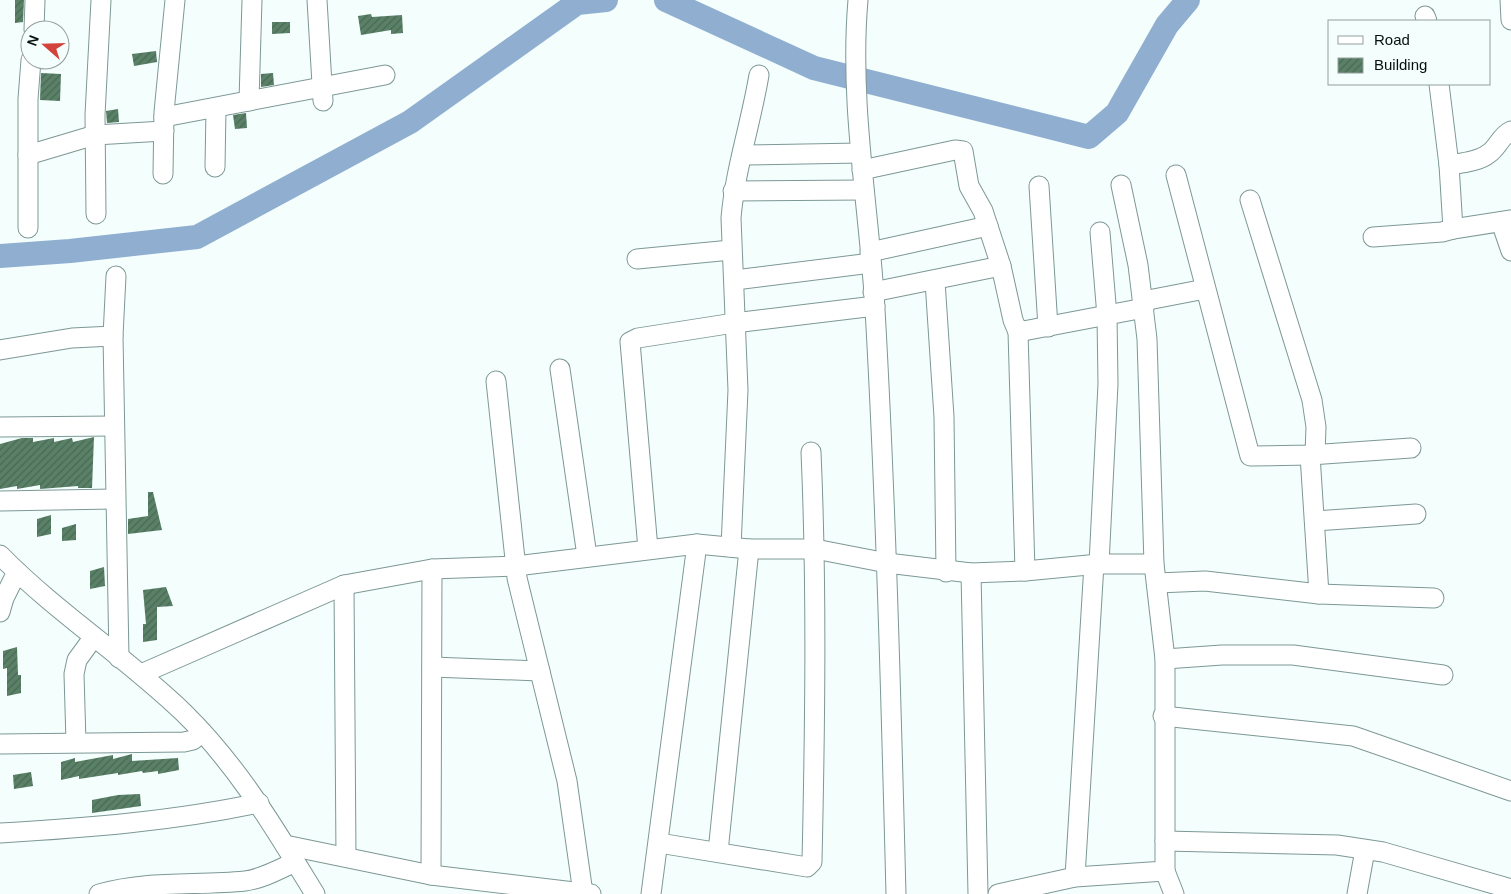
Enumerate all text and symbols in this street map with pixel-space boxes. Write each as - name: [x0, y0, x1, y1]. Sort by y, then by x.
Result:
- north arrow: [20, 20, 70, 70]
- legend: [1328, 20, 1491, 85]
- text: Road: [1374, 31, 1410, 48]
- text: N: [24, 33, 42, 48]
- text: Building: [1374, 56, 1427, 73]

